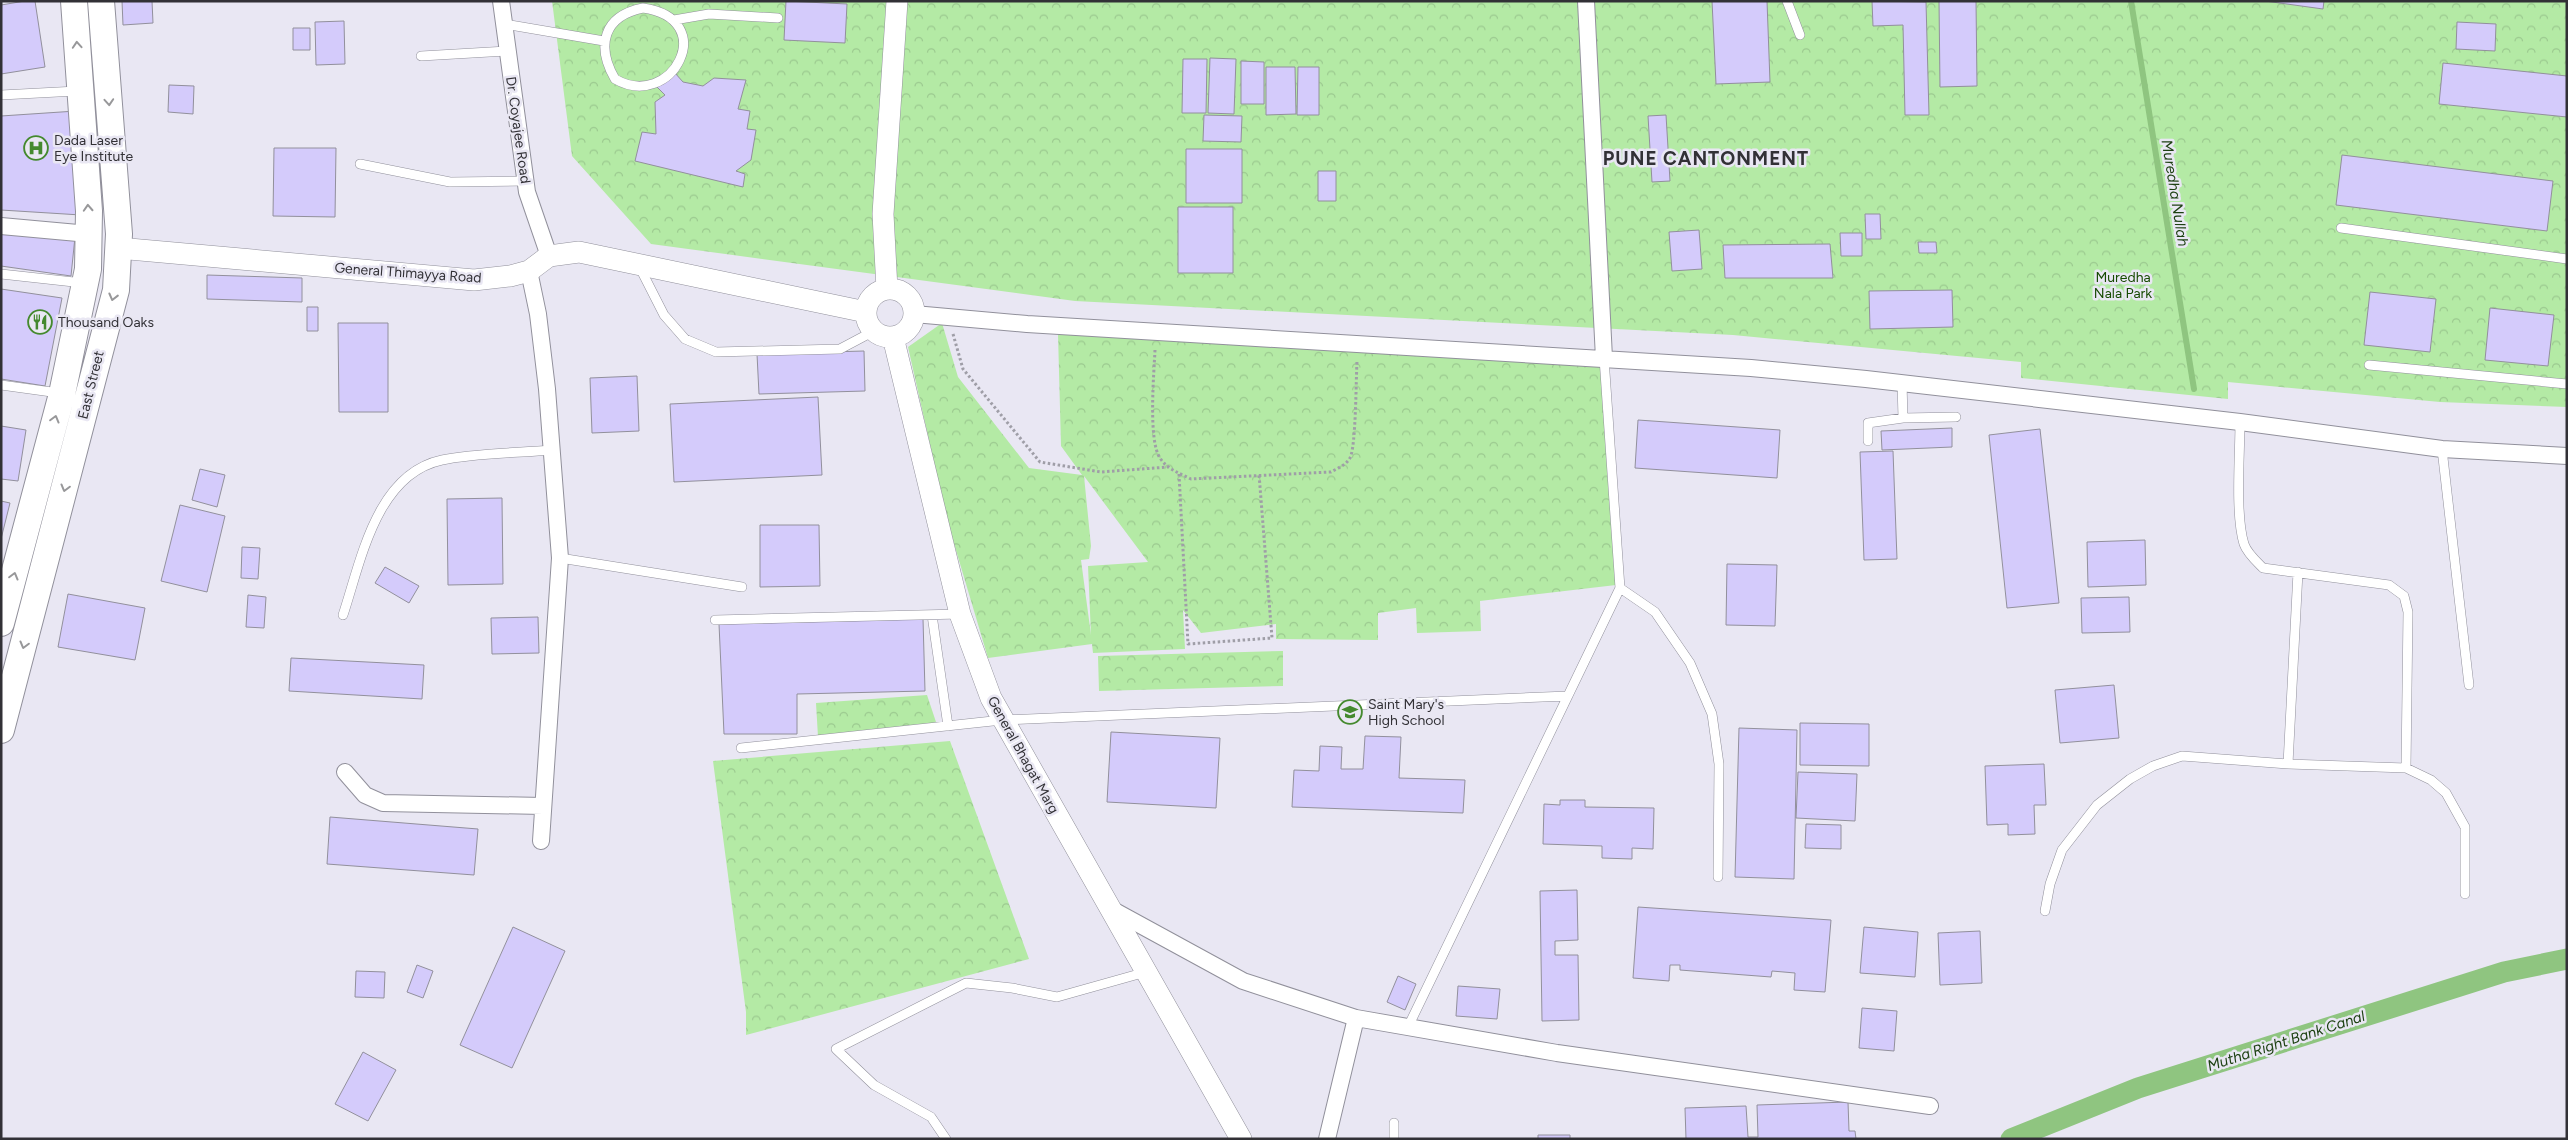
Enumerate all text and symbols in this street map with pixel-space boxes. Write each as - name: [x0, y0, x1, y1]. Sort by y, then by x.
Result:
- one-way arrow: [71, 41, 82, 49]
- street label: Dr. Coyajee Road: [502, 75, 534, 185]
- one-way arrow: [103, 98, 114, 106]
- place label: Dada Laser Eye Institute: [54, 132, 134, 165]
- hospital icon: Dada Laser Eye Institute: [23, 135, 49, 161]
- water label: Muredha Nullah: [2158, 138, 2192, 248]
- district label: PUNE CANTONMENT: [1603, 147, 1809, 170]
- one-way arrow: [83, 203, 94, 211]
- street label: General Thimayya Road: [334, 259, 482, 287]
- park label: Muredha Nala Park: [2094, 269, 2152, 302]
- one-way arrow: [109, 292, 119, 300]
- restaurant icon: Thousand Oaks: [27, 309, 53, 335]
- place label: Thousand Oaks: [58, 314, 154, 331]
- street label: East Street: [74, 349, 108, 421]
- one-way arrow: [49, 414, 60, 423]
- one-way arrow: [60, 484, 71, 493]
- one-way arrow: [8, 573, 18, 581]
- one-way arrow: [19, 641, 29, 649]
- street label: General Bhagat Marg: [984, 693, 1062, 817]
- place label: Saint Mary's High School: [1368, 696, 1445, 729]
- school or university icon: Saint Mary's High School: [1337, 699, 1363, 725]
- water label: Mutha Right Bank Canal: [2205, 1007, 2368, 1075]

